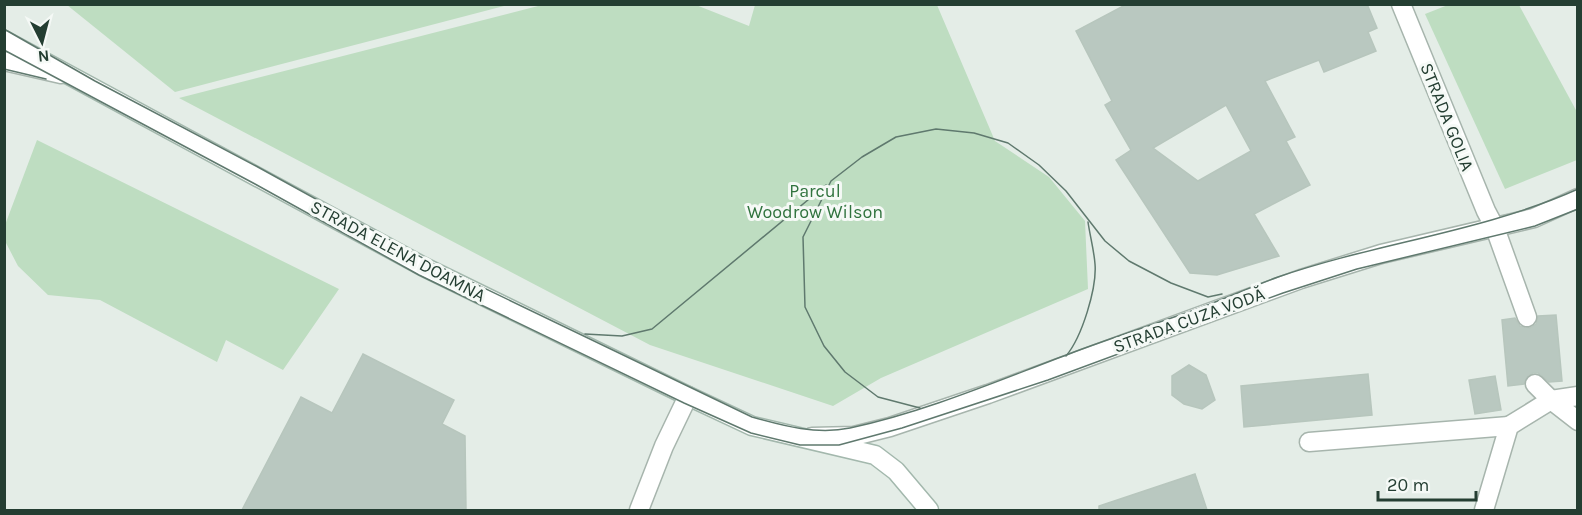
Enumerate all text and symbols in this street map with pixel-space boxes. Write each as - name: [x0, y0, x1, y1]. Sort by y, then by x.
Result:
- north arrow: [12, 12, 72, 72]
- text: N: [37, 46, 50, 66]
- street label: STRADA GOLIA: [1415, 60, 1479, 174]
- park label: Parcul Woodrow Wilson: [747, 180, 883, 223]
- street label: STRADA ELENA DOAMNA: [307, 195, 489, 307]
- street label: STRADA CUZA VODĂ: [1110, 282, 1268, 358]
- scale bar: [1378, 464, 1476, 502]
- text: 20 m: [1387, 474, 1429, 496]

